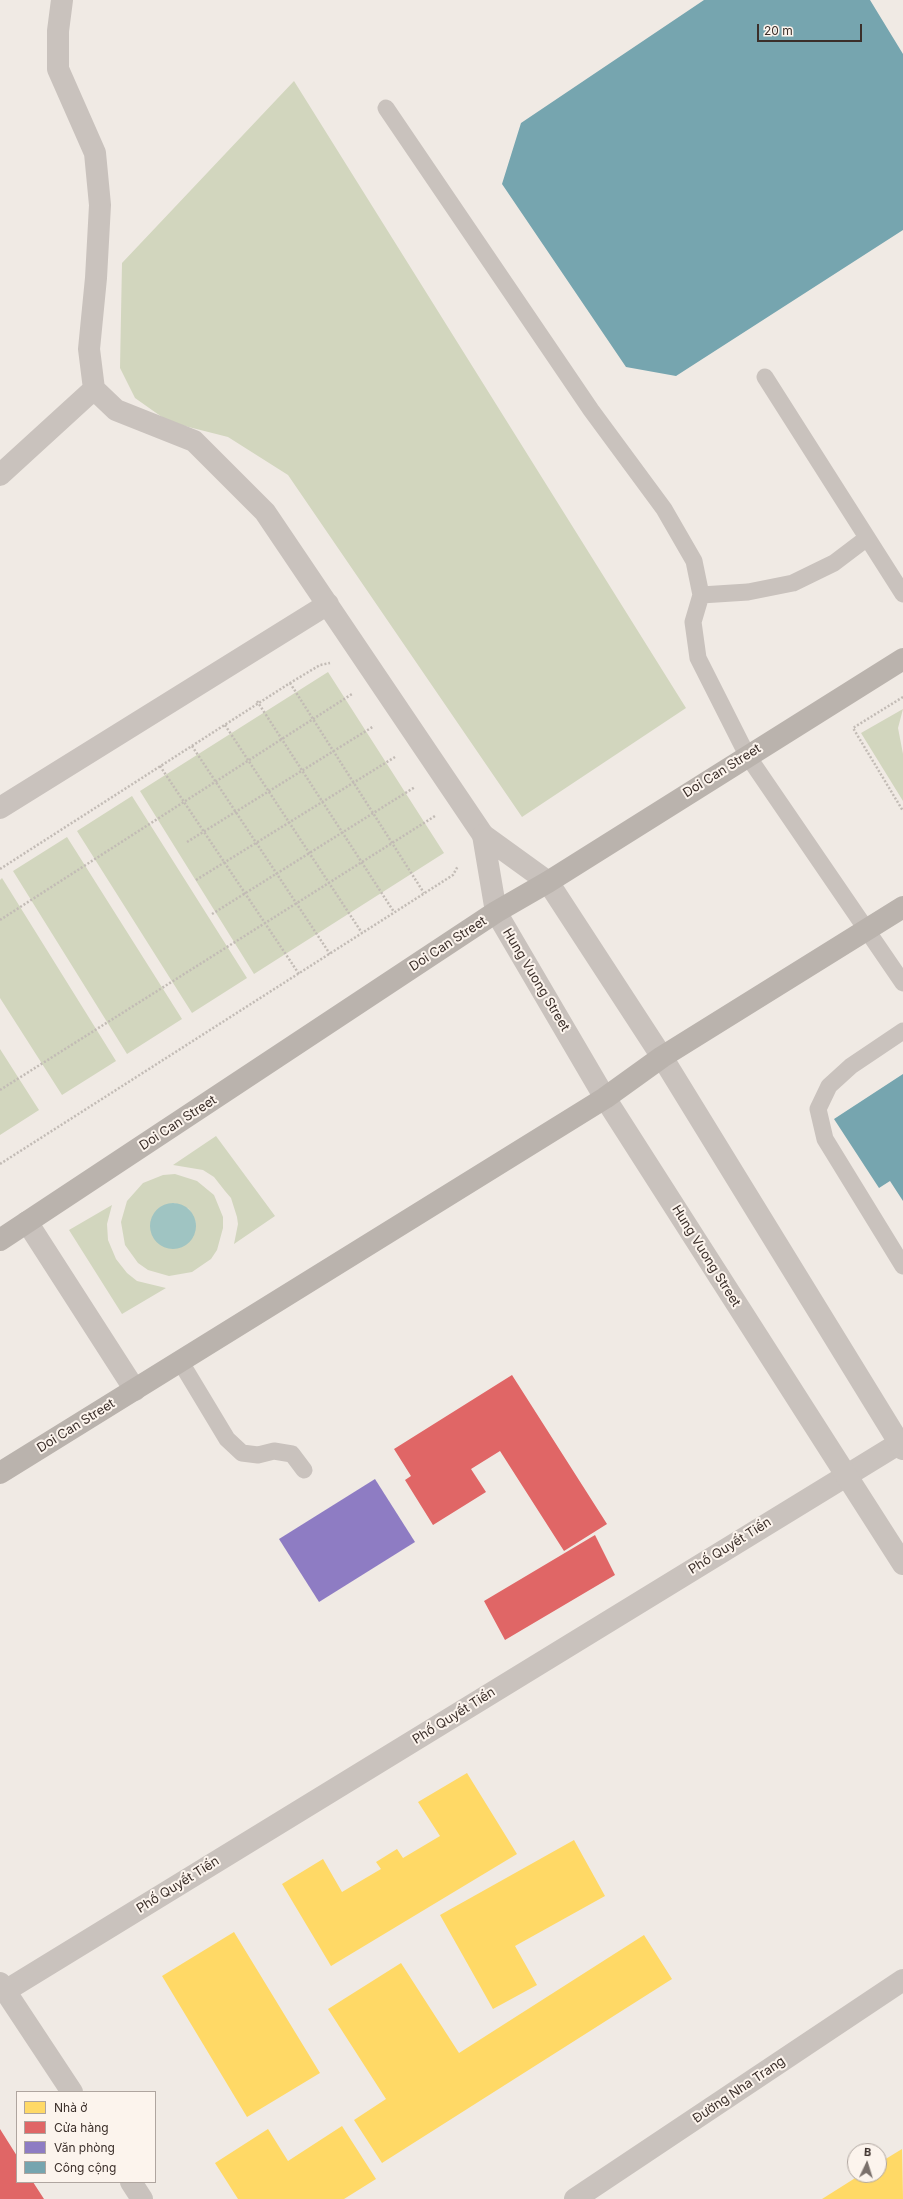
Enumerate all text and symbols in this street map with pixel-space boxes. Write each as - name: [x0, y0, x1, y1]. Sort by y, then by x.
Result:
- scale bar: [759, 16, 864, 42]
- text: 20 m: [764, 23, 793, 38]
- street label: Doi Can Street: [680, 741, 764, 801]
- street label: Doi Can Street: [407, 913, 489, 975]
- street label: Hung Vuong Street: [499, 926, 573, 1034]
- street label: Doi Can Street: [137, 1092, 219, 1154]
- street label: Hung Vuong Street: [668, 1202, 744, 1310]
- street label: Doi Can Street: [34, 1396, 118, 1456]
- street label: Phố Quyết Tiến: [686, 1514, 774, 1578]
- street label: Phố Quyết Tiến: [410, 1684, 498, 1748]
- street label: Phố Quyết Tiến: [134, 1853, 222, 1917]
- street label: Đường Nha Trang: [690, 2053, 788, 2127]
- legend: [16, 2091, 156, 2183]
- text: Nhà ở: [54, 2100, 87, 2115]
- text: Cửa hàng: [54, 2120, 109, 2135]
- text: Văn phòng: [54, 2140, 115, 2155]
- north arrow: [847, 2143, 887, 2183]
- text: B: [864, 2145, 872, 2159]
- text: Công cộng: [54, 2160, 116, 2175]

